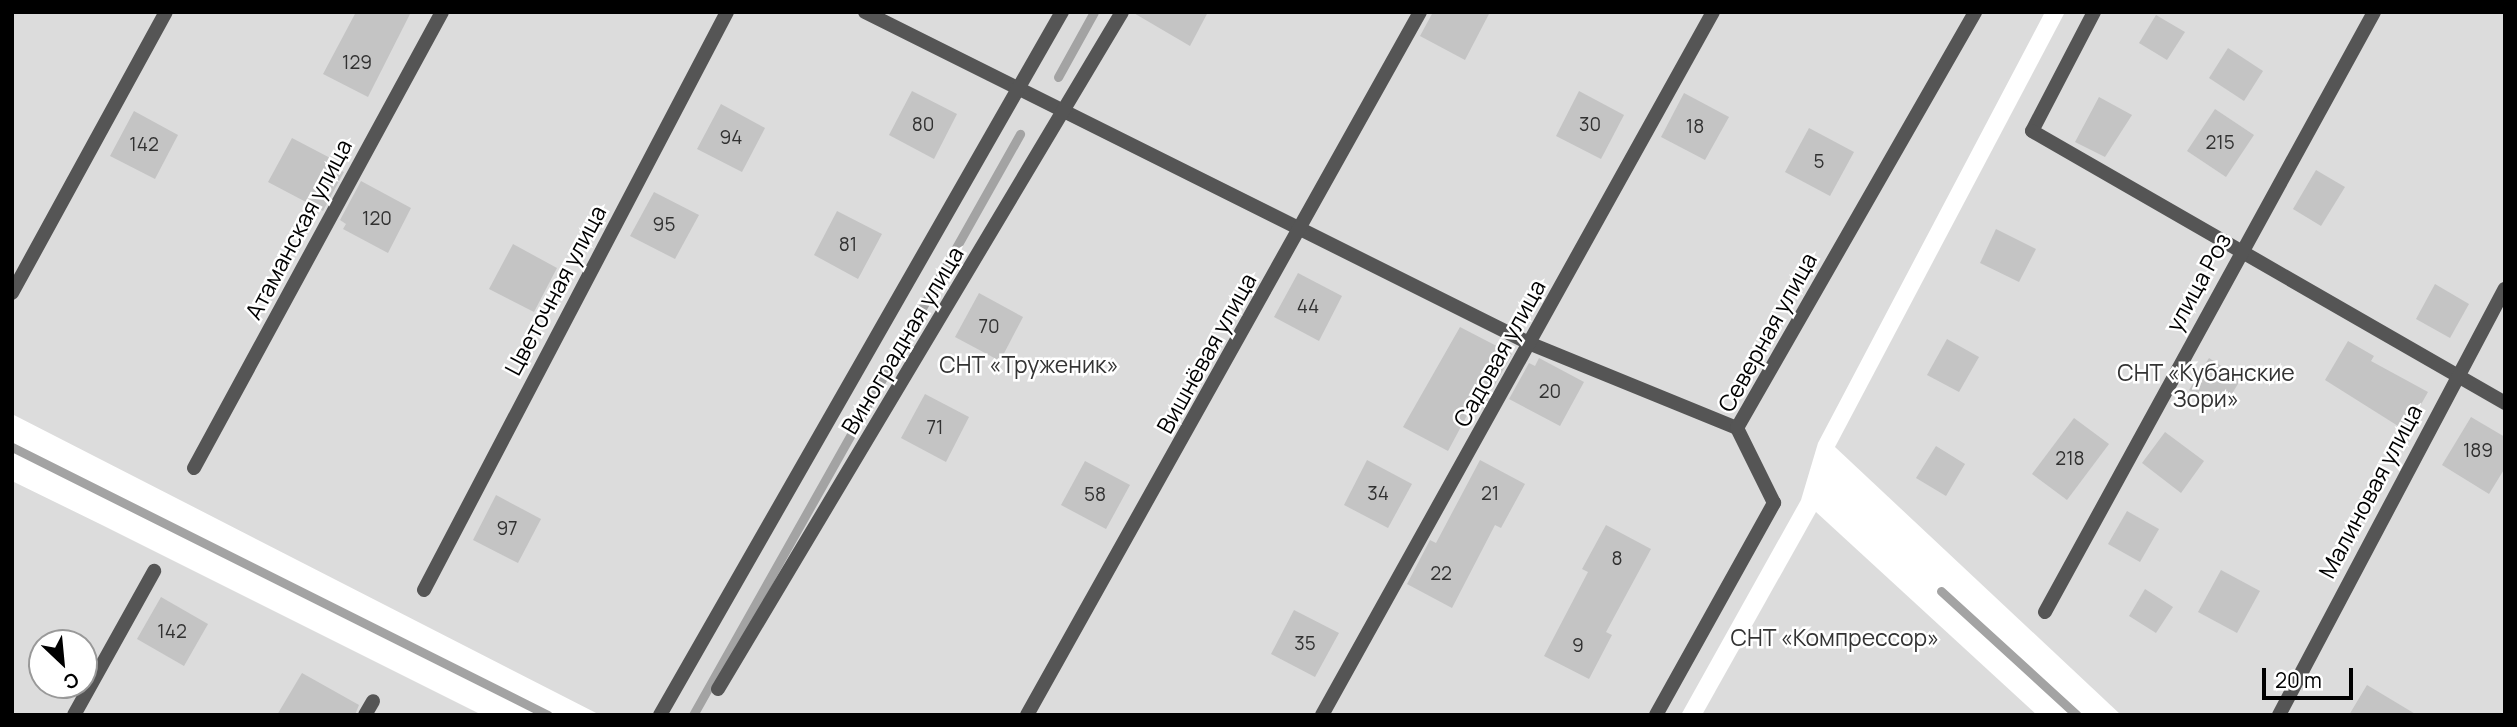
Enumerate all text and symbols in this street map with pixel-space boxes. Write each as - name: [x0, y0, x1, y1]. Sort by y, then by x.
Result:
- house number: 129: [342, 52, 372, 74]
- house number: 80: [912, 114, 934, 136]
- house number: 30: [1579, 114, 1601, 136]
- house number: 18: [1686, 116, 1704, 138]
- house number: 94: [720, 127, 742, 149]
- house number: 215: [2205, 132, 2235, 154]
- house number: 142: [129, 134, 159, 156]
- street label: Атаманская улица: [239, 134, 357, 324]
- house number: 5: [1814, 151, 1824, 173]
- street label: Цветочная улица: [499, 200, 611, 380]
- house number: 120: [362, 208, 392, 230]
- house number: 95: [653, 214, 675, 236]
- street label: улица Роз: [2160, 228, 2236, 336]
- house number: 81: [839, 234, 857, 256]
- street label: Виноградная улица: [835, 241, 969, 439]
- street label: Северная улица: [1712, 248, 1822, 416]
- street label: Вишнёвая улица: [1151, 268, 1261, 438]
- street label: Садовая улица: [1447, 275, 1551, 431]
- house number: 44: [1297, 296, 1319, 318]
- house number: 70: [978, 316, 1000, 338]
- park label: СНТ «Труженик»: [939, 350, 1119, 378]
- park label: СНТ «Кубанские Зори»: [2117, 358, 2295, 412]
- house number: 20: [1539, 381, 1561, 403]
- street label: Малиновая улица: [2313, 399, 2427, 583]
- house number: 71: [927, 417, 943, 439]
- house number: 189: [2463, 440, 2493, 462]
- house number: 218: [2055, 448, 2085, 470]
- house number: 34: [1367, 483, 1389, 505]
- house number: 21: [1481, 483, 1499, 505]
- house number: 58: [1084, 484, 1106, 506]
- house number: 97: [496, 518, 518, 540]
- house number: 8: [1611, 548, 1623, 570]
- house number: 22: [1430, 563, 1452, 585]
- house number: 142: [157, 621, 187, 643]
- park label: СНТ «Компрессор»: [1730, 623, 1940, 651]
- north arrow: [28, 629, 98, 699]
- house number: 35: [1294, 633, 1316, 655]
- house number: 9: [1572, 635, 1584, 657]
- scale bar: [2265, 654, 2356, 698]
- text: С: [59, 666, 83, 696]
- text: 20 m: [2275, 666, 2322, 694]

